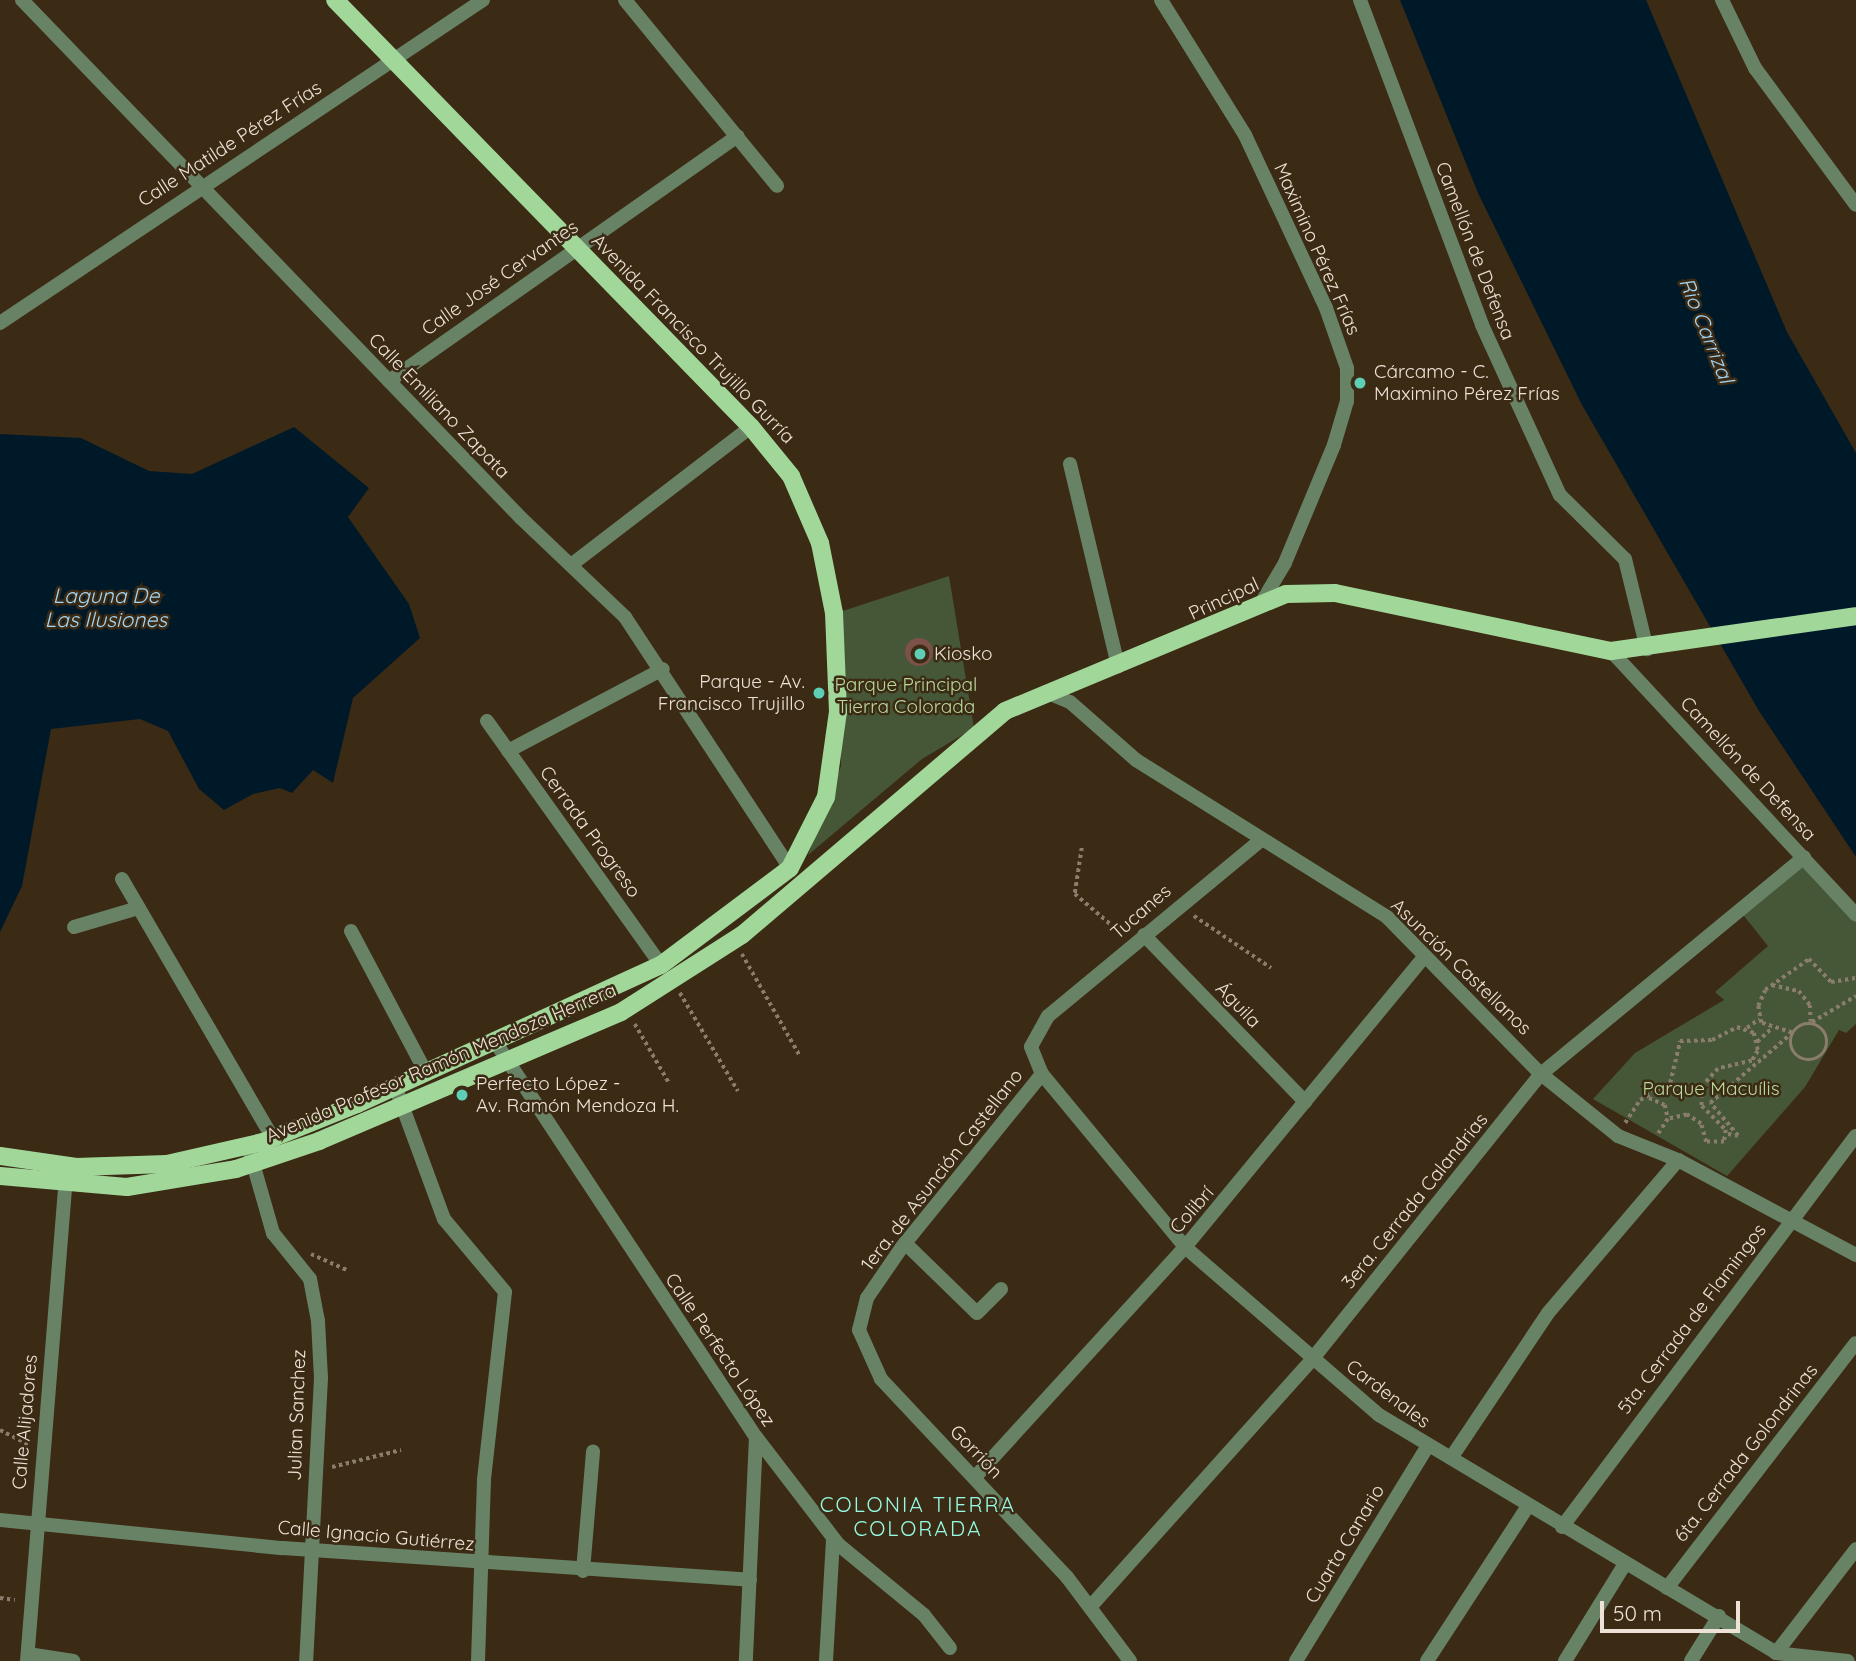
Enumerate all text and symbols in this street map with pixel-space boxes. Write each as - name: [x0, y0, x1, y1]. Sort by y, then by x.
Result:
- street label: Calle Matilde Pérez Frías: [134, 76, 326, 212]
- street label: Camellón de Defensa: [1431, 159, 1519, 343]
- street label: Maximino Pérez Frías: [1269, 160, 1365, 338]
- street label: Calle José Cervantes: [417, 215, 583, 341]
- street label: Avenida Francisco Trujillo Gurría: [587, 230, 799, 448]
- water label: Rio Carrizal: [1674, 273, 1740, 387]
- street label: Calle Emiliano Zapata: [364, 329, 514, 483]
- place label: Cárcamo - C. Maximino Pérez Frías: [1374, 361, 1560, 405]
- marker: Cárcamo - C. Maximino Pérez Frías: [1352, 375, 1368, 391]
- street label: Principal: [1185, 573, 1263, 625]
- water label: Laguna De Las Ilusiones: [45, 582, 167, 632]
- place label: Kiosko: [934, 643, 993, 665]
- marker: Kiosko: [912, 646, 928, 662]
- place label: Parque - Av. Francisco Trujillo: [658, 671, 805, 715]
- park label: Parque Principal Tierra Colorada: [835, 674, 977, 718]
- marker: Parque - Av. Francisco Trujillo: [811, 685, 827, 701]
- street label: Camellón de Defensa: [1675, 692, 1821, 846]
- street label: Cerrada Progreso: [535, 762, 645, 902]
- street label: Tucanes: [1106, 880, 1176, 944]
- street label: Asunción Castellanos: [1386, 894, 1536, 1040]
- street label: Águila: [1211, 977, 1265, 1033]
- street label: Avenida Profesor Ramón Mendoza Herrera: [262, 979, 620, 1147]
- street label: 1era. de Asunción Castellano: [856, 1065, 1028, 1275]
- place label: Perfecto López - Av. Ramón Mendoza H.: [476, 1073, 679, 1117]
- park label: Parque Macuílis: [1642, 1078, 1780, 1100]
- marker: Perfecto López - Av. Ramón Mendoza H.: [454, 1087, 470, 1103]
- street label: 3era. Cerrada Calandrias: [1337, 1109, 1493, 1293]
- street label: Colibrí: [1165, 1182, 1219, 1238]
- street label: 5ta. Cerrada de Flamingos: [1613, 1219, 1771, 1419]
- street label: Calle Perfecto López: [660, 1269, 780, 1431]
- street label: Julian Sanchez: [283, 1349, 311, 1481]
- street label: Calle Alijadores: [8, 1354, 42, 1490]
- street label: Cardenales: [1341, 1355, 1435, 1433]
- street label: 6ta. Cerrada Golondrinas: [1669, 1359, 1823, 1547]
- street label: Gorrión: [945, 1420, 1007, 1484]
- street label: Cuarta Canario: [1301, 1480, 1389, 1608]
- district label: COLONIA TIERRA COLORADA: [822, 1491, 1014, 1541]
- street label: Calle Ignacio Gutiérrez: [277, 1516, 475, 1556]
- scale bar: [1604, 1588, 1744, 1632]
- text: 50 m: [1613, 1600, 1662, 1626]

